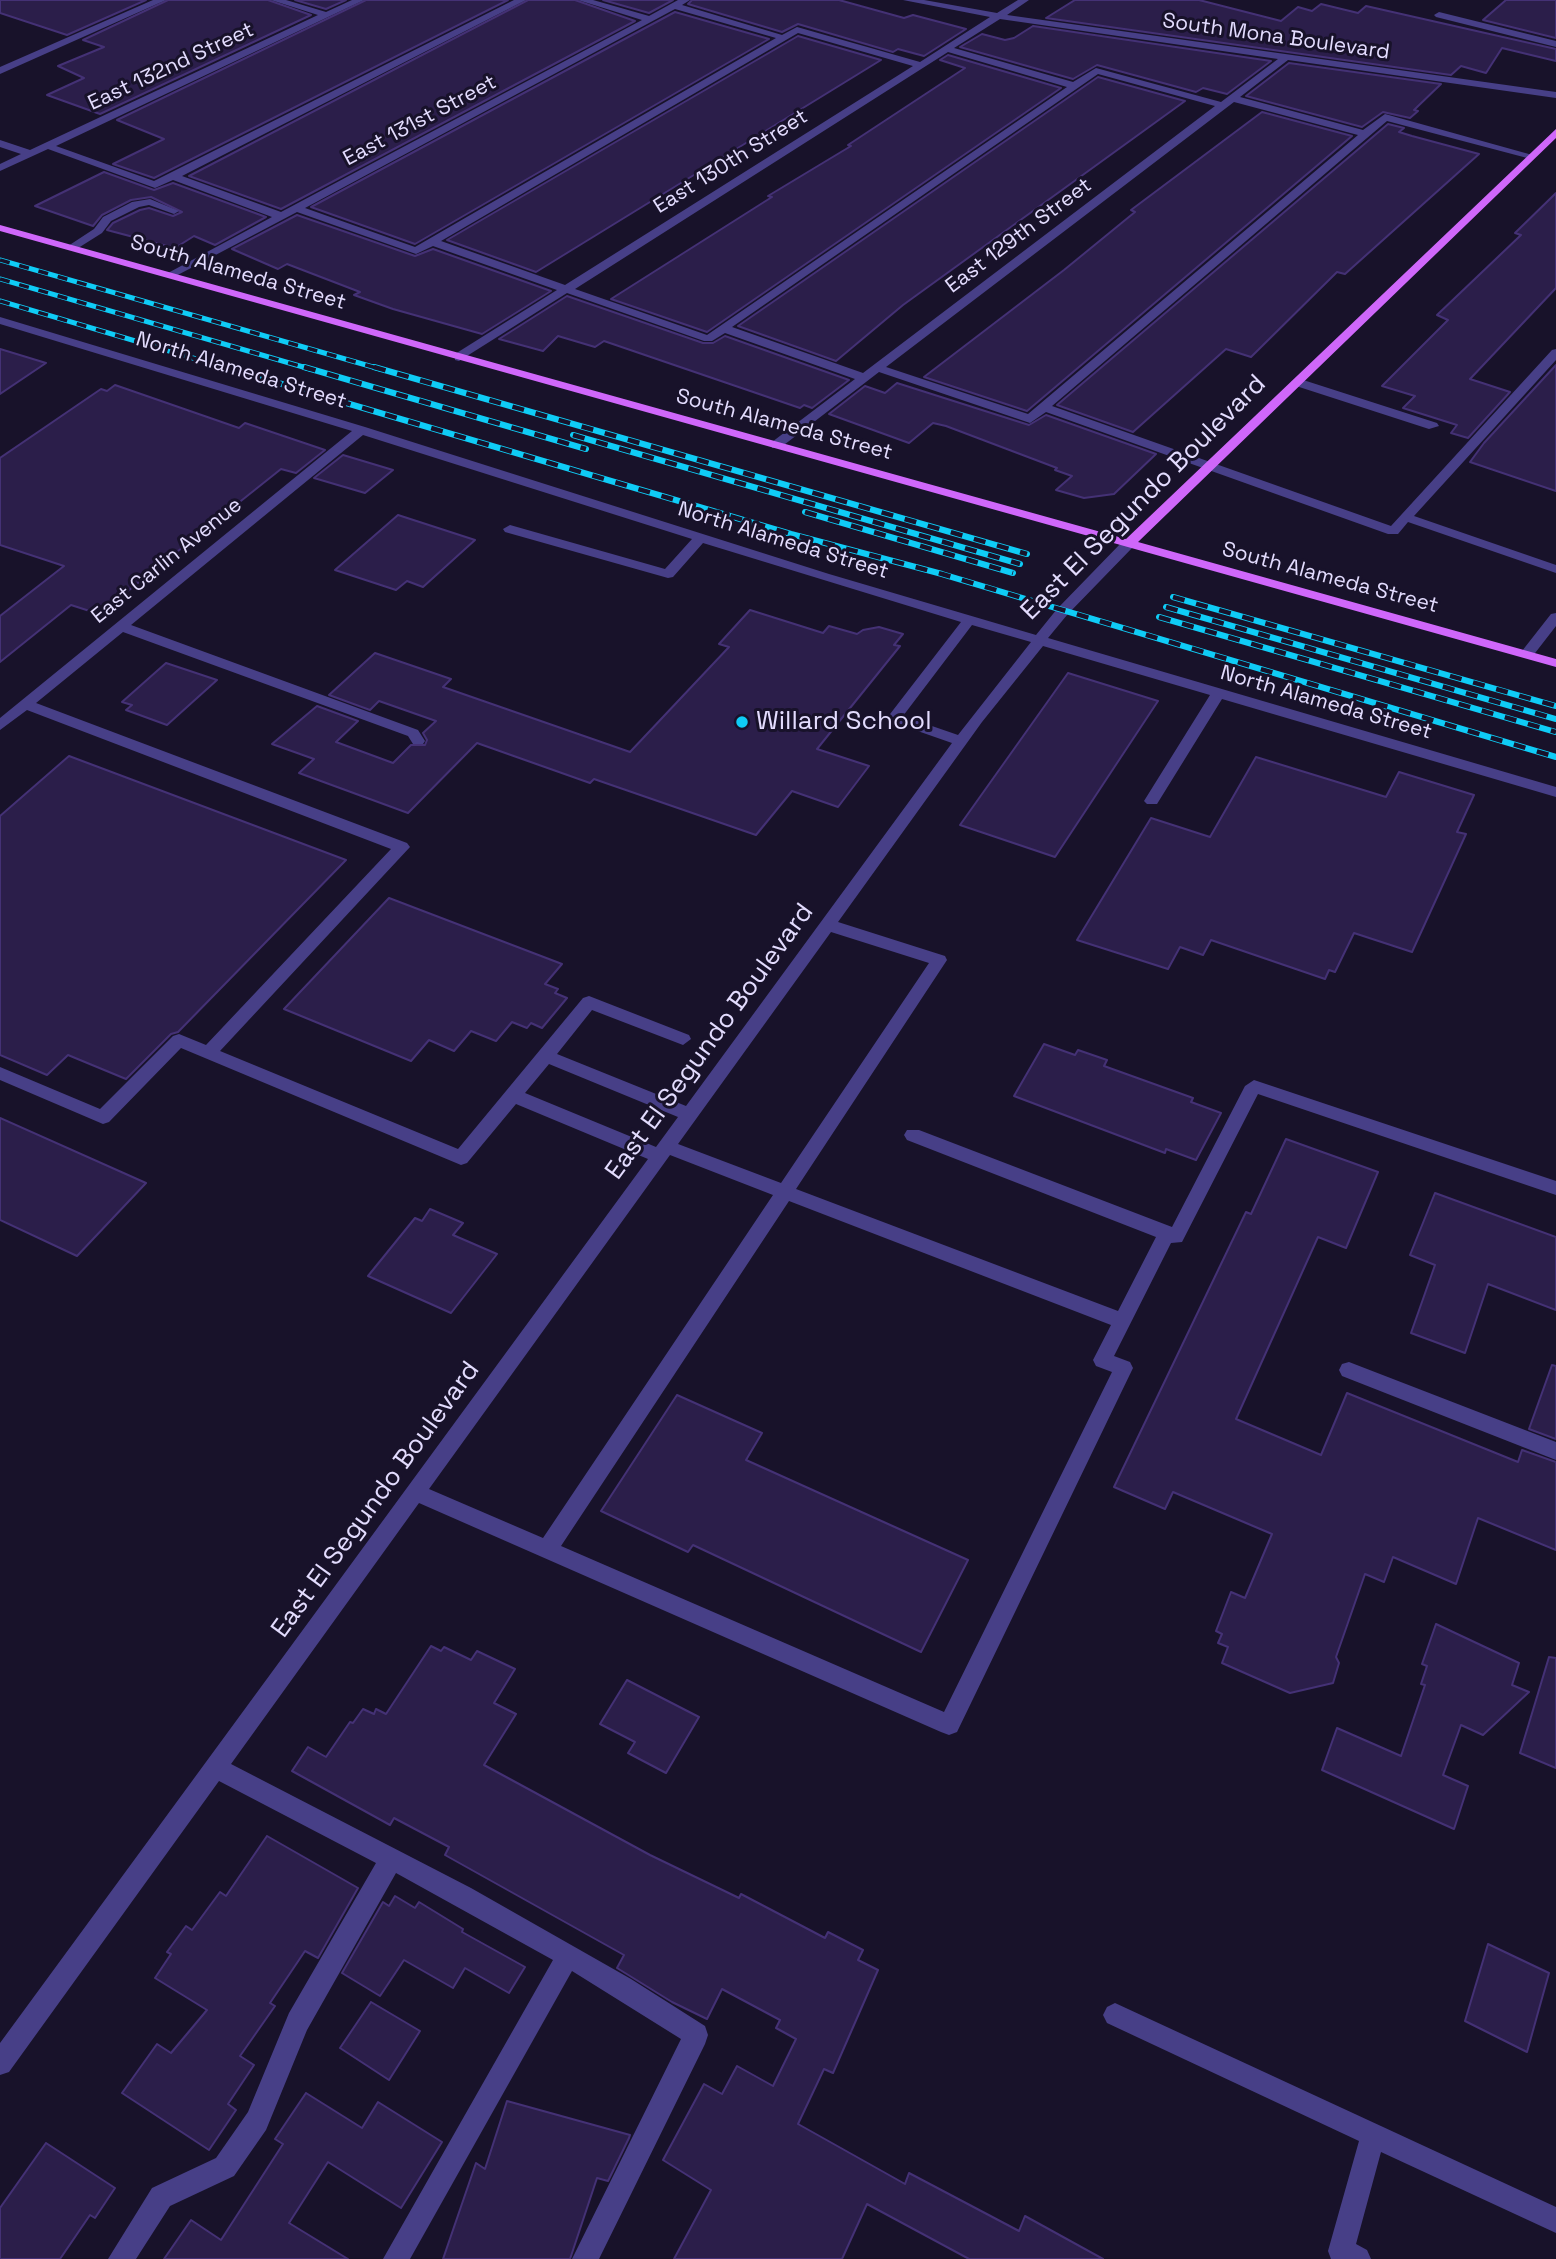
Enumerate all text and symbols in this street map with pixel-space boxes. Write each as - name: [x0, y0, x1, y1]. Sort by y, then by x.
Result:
- street label: South Mona Boulevard: [1161, 9, 1391, 65]
- street label: East 132nd Street: [84, 18, 258, 116]
- street label: East 131st Street: [339, 70, 501, 172]
- street label: East 130th Street: [649, 104, 813, 220]
- street label: East 129th Street: [941, 173, 1097, 299]
- street label: South Alameda Street: [127, 230, 349, 316]
- street label: North Alameda Street: [133, 327, 349, 415]
- street label: East El Segundo Boulevard: [1015, 369, 1273, 627]
- street label: South Alameda Street: [673, 384, 895, 466]
- street label: East Carlin Avenue: [87, 493, 247, 629]
- street label: North Alameda Street: [675, 497, 891, 585]
- street label: South Alameda Street: [1219, 537, 1441, 619]
- street label: North Alameda Street: [1217, 661, 1435, 745]
- place label: Willard School: [756, 706, 931, 738]
- marker: Willard School: [734, 714, 750, 730]
- street label: East El Segundo Boulevard: [599, 898, 821, 1186]
- street label: East El Segundo Boulevard: [265, 1356, 487, 1644]

